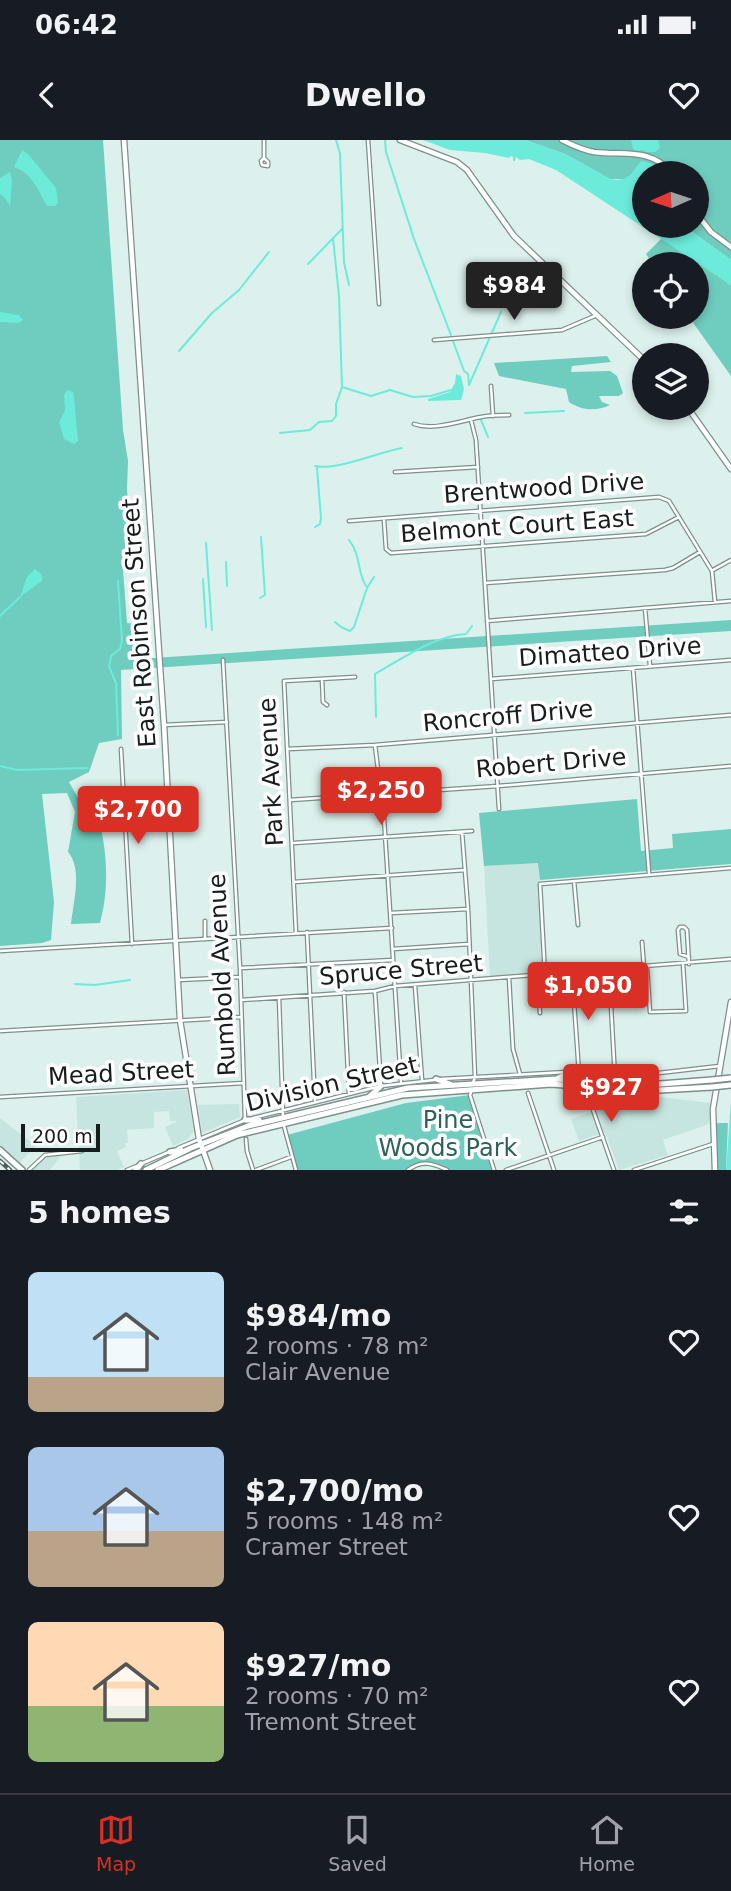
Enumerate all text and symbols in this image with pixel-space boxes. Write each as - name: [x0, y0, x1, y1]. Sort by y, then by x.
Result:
- text: 06:42: [35, 10, 118, 40]
- icon: back: [28, 76, 66, 114]
- text: Dwello: [305, 76, 426, 114]
- icon: heart: [665, 76, 703, 114]
- north arrow: [632, 161, 709, 238]
- map controls: [632, 161, 709, 420]
- button: locate: [632, 252, 709, 329]
- pin: $984: [473, 262, 555, 322]
- text: $984: [482, 272, 546, 298]
- button: layers: [632, 343, 709, 420]
- street label: Brentwood Drive: [443, 467, 645, 509]
- street label: East Robinson Street: [116, 497, 162, 749]
- street label: Belmont Court East: [400, 504, 634, 548]
- street label: Dimatteo Drive: [518, 632, 702, 672]
- street label: Roncroff Drive: [422, 695, 594, 737]
- street label: Park Avenue: [253, 697, 289, 847]
- street label: Robert Drive: [474, 742, 628, 784]
- pin: $2,250: [324, 768, 438, 827]
- text: $2,250: [337, 777, 425, 803]
- pin: $2,700: [81, 786, 195, 846]
- text: $2,700: [94, 796, 182, 822]
- street label: Rumbold Avenue: [203, 873, 241, 1077]
- street label: Spruce Street: [318, 949, 484, 991]
- pin: $1,050: [531, 962, 645, 1022]
- text: $1,050: [544, 972, 632, 998]
- street label: Division Street: [243, 1051, 421, 1117]
- street label: Mead Street: [47, 1055, 195, 1091]
- pin: $927: [570, 1065, 652, 1124]
- text: $927: [579, 1074, 643, 1100]
- park label: Pine Woods Park: [379, 1106, 518, 1162]
- scale bar: [21, 1121, 100, 1153]
- text: 200 m: [32, 1125, 93, 1147]
- icon: filters: [665, 1193, 703, 1231]
- text: 5 homes: [28, 1195, 171, 1230]
- text: $984/mo: [245, 1298, 391, 1333]
- icon: home: [84, 1300, 168, 1384]
- icon: heart: [665, 1323, 703, 1361]
- text: 2 rooms · 78 m²: [245, 1333, 429, 1359]
- text: Clair Avenue: [245, 1359, 390, 1385]
- text: $2,700/mo: [245, 1473, 424, 1508]
- icon: home: [84, 1475, 168, 1559]
- icon: heart: [665, 1498, 703, 1536]
- text: 5 rooms · 148 m²: [245, 1508, 443, 1534]
- text: Cramer Street: [245, 1534, 408, 1560]
- text: $927/mo: [245, 1648, 391, 1683]
- icon: home: [84, 1650, 168, 1734]
- icon: heart: [665, 1673, 703, 1711]
- text: 2 rooms · 70 m²: [245, 1683, 429, 1709]
- text: Tremont Street: [245, 1709, 416, 1735]
- tab: Map: [96, 1811, 136, 1875]
- tab: Saved: [328, 1811, 387, 1875]
- tab: Home: [579, 1811, 635, 1875]

